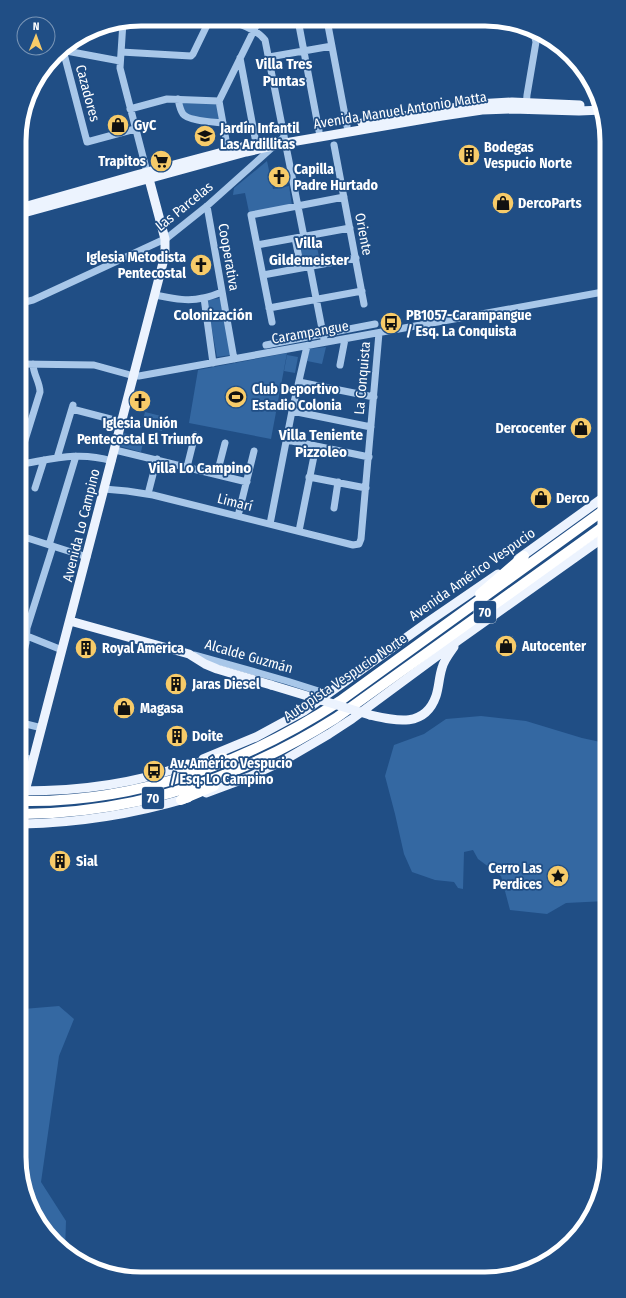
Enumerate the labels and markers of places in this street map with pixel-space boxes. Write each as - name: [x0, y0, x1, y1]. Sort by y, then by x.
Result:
- shop icon: GyC: [105, 112, 131, 138]
- place label: GyC: [134, 117, 157, 134]
- place label: Jardín Infantil Las Ardillitas: [219, 120, 300, 153]
- school or university icon: Jardín Infantil Las Ardillitas: [192, 123, 218, 149]
- place label: Bodegas Vespucio Norte: [483, 139, 572, 172]
- building icon: Bodegas Vespucio Norte: [456, 142, 482, 168]
- supermarket icon: Trapitos: [148, 148, 174, 174]
- place label: Trapitos: [98, 153, 146, 170]
- place label: Capilla Padre Hurtado: [294, 161, 378, 194]
- church icon: Capilla Padre Hurtado: [266, 164, 292, 190]
- shop icon: DercoParts: [490, 190, 516, 216]
- place label: DercoParts: [518, 195, 582, 212]
- place label: Iglesia Metodista Pentecostal: [86, 249, 186, 282]
- church icon: Iglesia Metodista Pentecostal: [188, 252, 214, 278]
- place label: PB1057-Carampangue / Esq. La Conquista: [406, 307, 532, 340]
- bus stop icon: PB1057-Carampangue / Esq. La Conquista: [378, 310, 404, 336]
- place label: Club Deportivo Estadio Colonia: [252, 381, 342, 414]
- sports icon: Club Deportivo Estadio Colonia: [223, 384, 249, 410]
- church icon: Iglesia Unión Pentecostal El Triunfo: [127, 388, 153, 414]
- place label: Iglesia Unión Pentecostal El Triunfo: [77, 415, 204, 448]
- shop icon: Dercocenter: [568, 415, 594, 441]
- place label: Dercocenter: [495, 420, 567, 437]
- shop icon: Derco: [528, 485, 554, 511]
- place label: Derco: [556, 490, 590, 507]
- shop icon: Autocenter: [493, 633, 519, 659]
- building icon: Royal America: [73, 635, 99, 661]
- place label: Autocenter: [521, 638, 587, 655]
- place label: Royal America: [102, 640, 184, 657]
- building icon: Jaras Diesel: [163, 671, 189, 697]
- place label: Jaras Diesel: [191, 676, 260, 693]
- shop icon: Magasa: [111, 695, 137, 721]
- place label: Magasa: [140, 700, 183, 717]
- building icon: Doite: [164, 723, 190, 749]
- place label: Doite: [192, 728, 223, 745]
- place label: Av. Américo Vespucio / Esq. Lo Campino: [169, 755, 293, 788]
- bus stop icon: Av. Américo Vespucio / Esq. Lo Campino: [141, 758, 167, 784]
- building icon: Sial: [47, 848, 73, 874]
- place label: Sial: [76, 853, 98, 870]
- place label: Cerro Las Perdices: [488, 860, 542, 893]
- place icon: Cerro Las Perdices: [545, 863, 571, 889]

